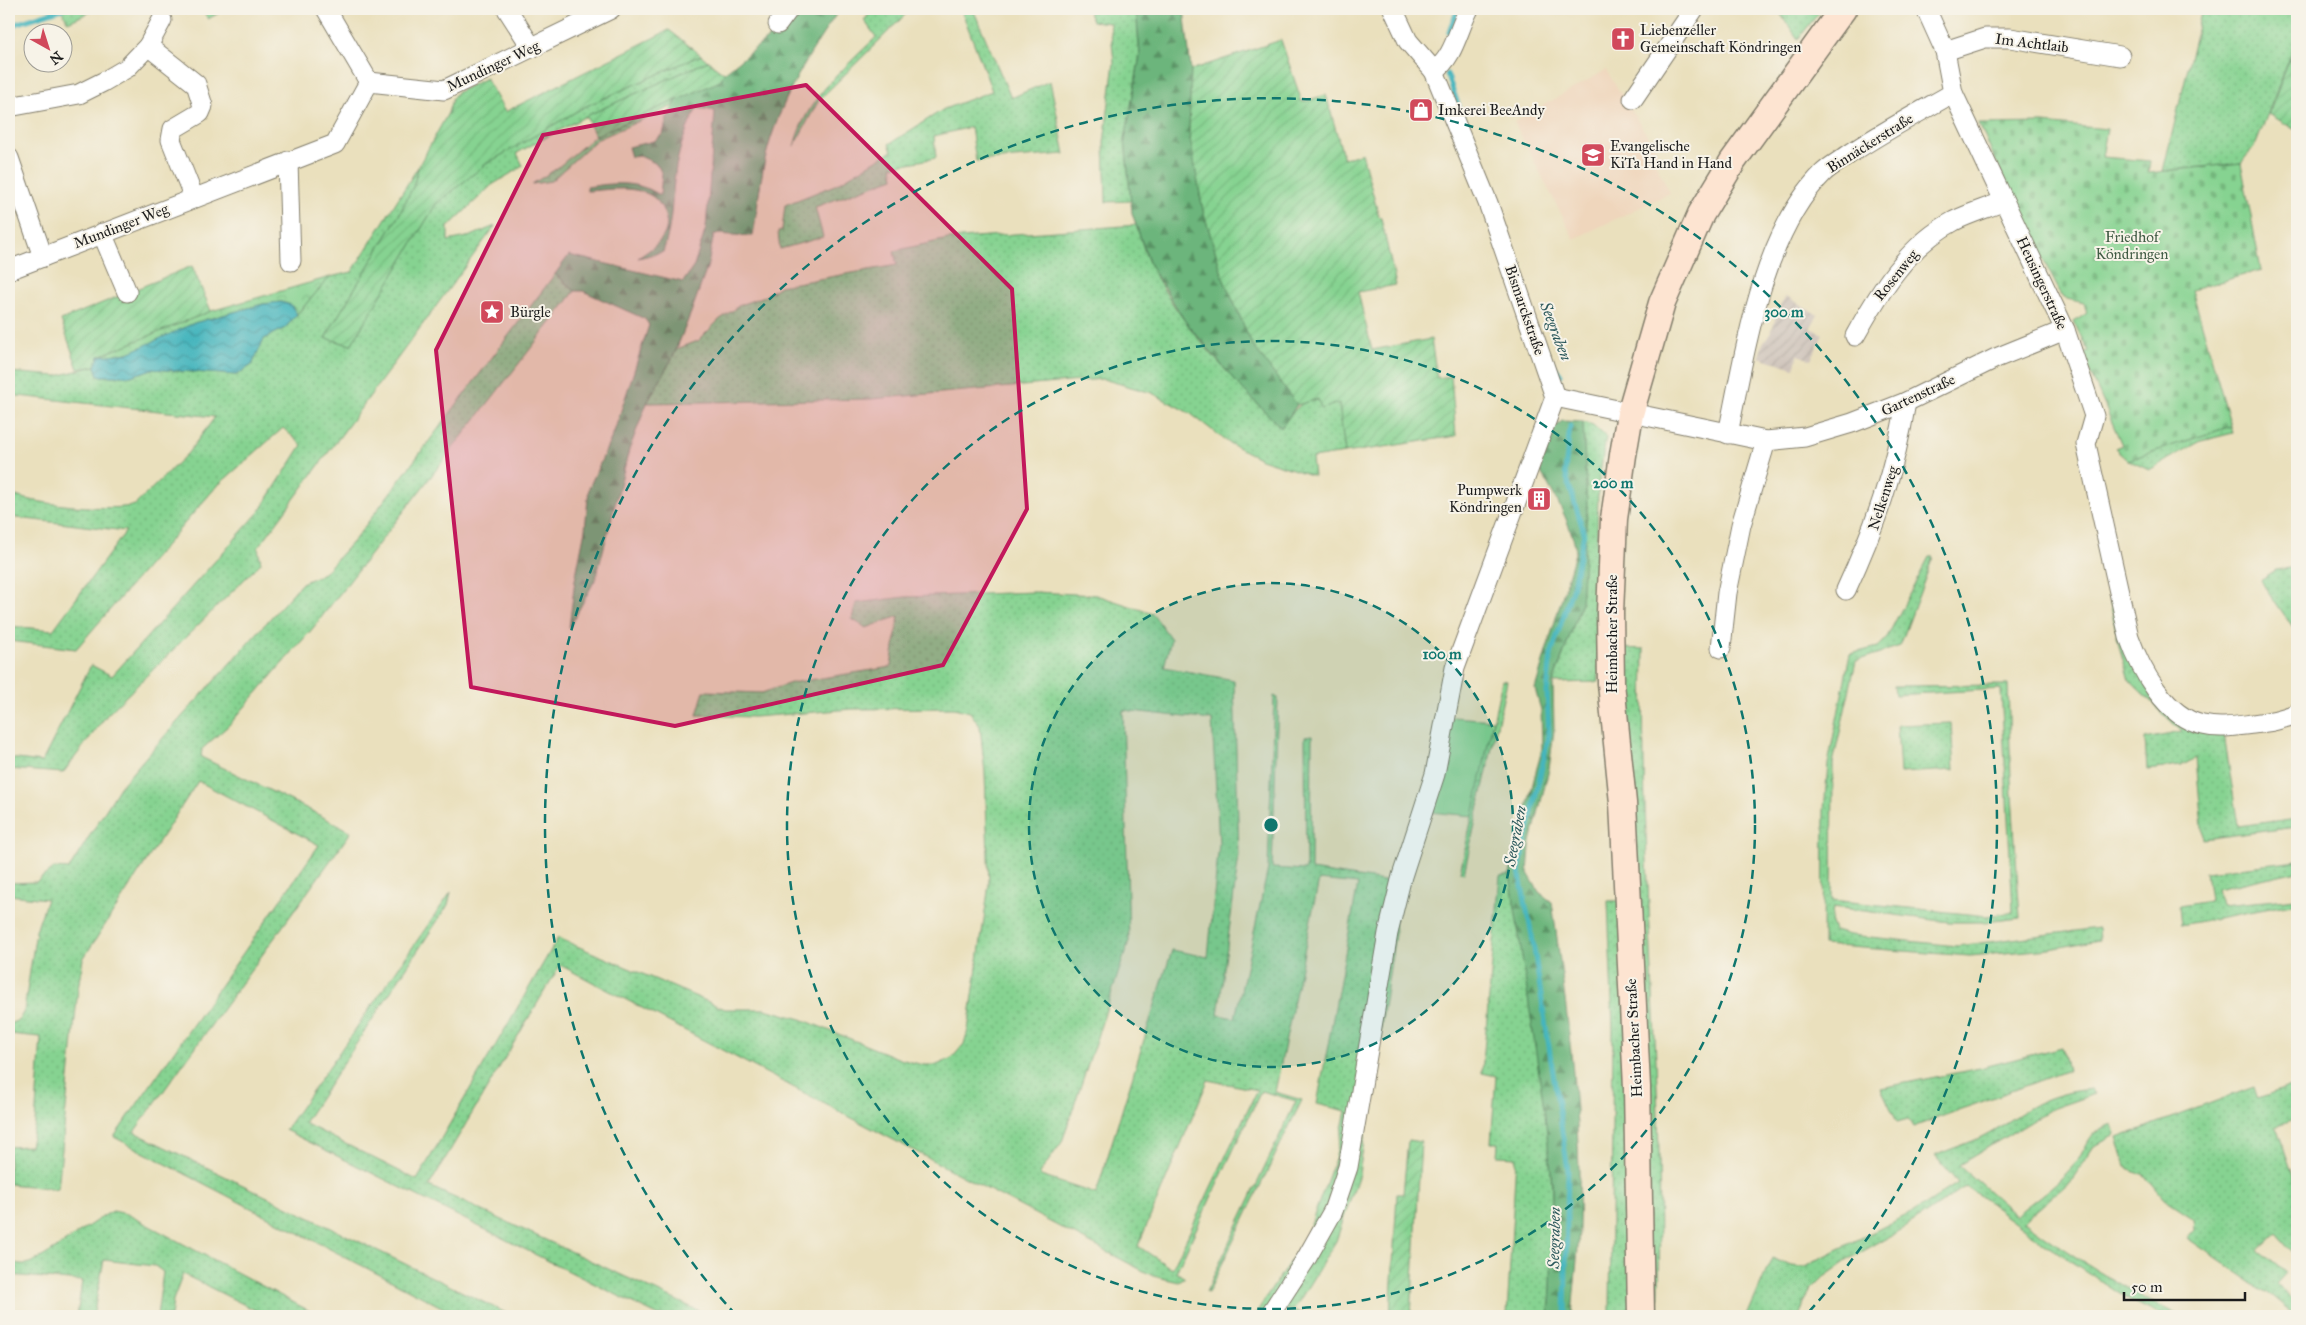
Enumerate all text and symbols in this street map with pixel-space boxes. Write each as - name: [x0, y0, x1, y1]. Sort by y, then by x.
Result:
- place label: Liebenzeller Gemeinschaft Köndringen: [1640, 21, 1801, 56]
- north arrow: [22, 22, 72, 72]
- church icon: Liebenzeller Gemeinschaft Köndringen: [1610, 26, 1636, 52]
- street label: Im Achtlaib: [1994, 30, 2070, 56]
- street label: Mundinger Weg: [444, 36, 543, 95]
- text: N: [46, 47, 66, 68]
- shop icon: Imkerei BeeAndy: [1408, 97, 1434, 123]
- place label: Imkerei BeeAndy: [1438, 101, 1545, 119]
- street label: Binnäckerstraße: [1824, 109, 1916, 177]
- place label: Evangelische KiTa Hand in Hand: [1610, 137, 1732, 172]
- school or university icon: Evangelische KiTa Hand in Hand: [1580, 142, 1606, 168]
- street label: Mundinger Weg: [71, 199, 172, 252]
- park label: Friedhof Köndringen: [2096, 228, 2168, 263]
- street label: Heusingerstraße: [2013, 234, 2071, 332]
- street label: Rosenweg: [1870, 245, 1923, 304]
- street label: Bismarckstraße: [1501, 263, 1549, 357]
- water label: Seegraben: [1536, 298, 1576, 364]
- place icon: Bürgle: [479, 299, 505, 325]
- place label: Bürgle: [510, 303, 551, 321]
- text: 300 m: [1764, 303, 1804, 322]
- street label: Gartenstraße: [1878, 370, 1958, 420]
- street label: Nelkenweg: [1864, 463, 1902, 533]
- text: 200 m: [1593, 474, 1634, 492]
- place label: Pumpwerk Köndringen: [1449, 481, 1522, 516]
- building icon: Pumpwerk Köndringen: [1526, 486, 1552, 512]
- street label: Heimbacher Straße: [1603, 575, 1621, 693]
- text: 100 m: [1422, 645, 1462, 663]
- water label: Seegraben: [1500, 803, 1530, 869]
- centre of rings: [1262, 816, 1280, 834]
- street label: Heimbacher Straße: [1622, 978, 1646, 1098]
- water label: Seegraben: [1544, 1206, 1564, 1270]
- scale bar: [2124, 1270, 2245, 1302]
- text: 50 m: [2131, 1278, 2163, 1296]

